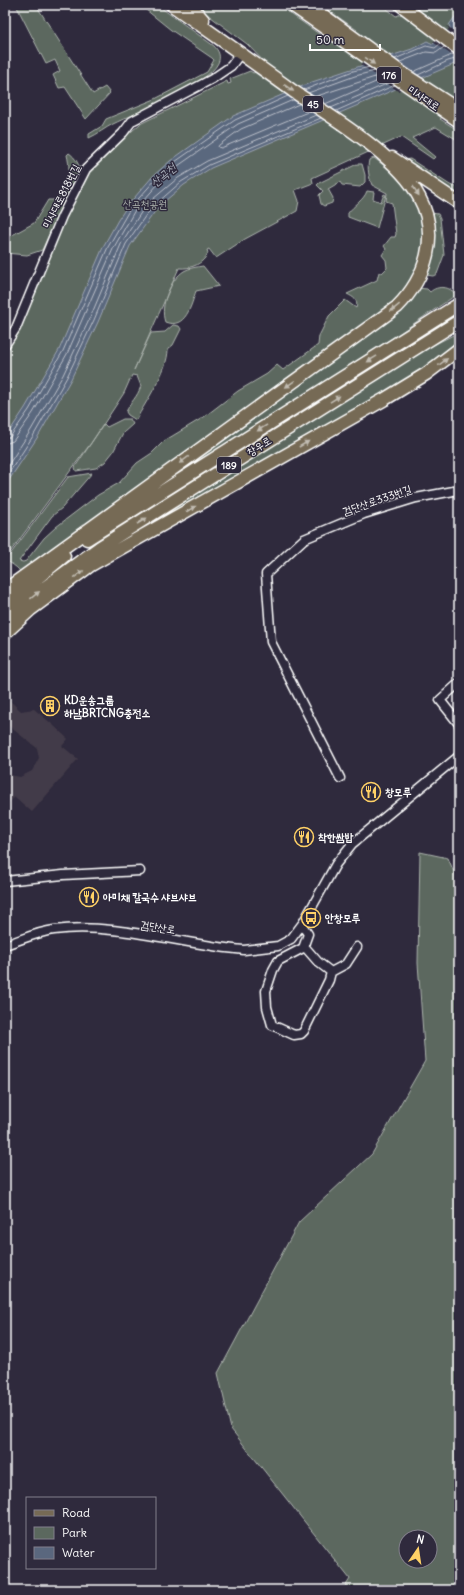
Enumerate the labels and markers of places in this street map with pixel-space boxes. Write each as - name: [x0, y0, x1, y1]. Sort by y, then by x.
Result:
- place label: KD운송그룹 하남BRTCNG충전소: [64, 693, 151, 720]
- building icon: KD운송그룹 하남BRTCNG충전소: [39, 695, 61, 717]
- restaurant icon: 창모루: [360, 781, 382, 803]
- place label: 창모루: [385, 785, 412, 799]
- restaurant icon: 착한쌈밥: [293, 826, 315, 848]
- place label: 착한쌈밥: [318, 830, 354, 844]
- restaurant icon: 아미채 칼국수 샤브샤브: [78, 886, 100, 908]
- place label: 아미채 칼국수 샤브샤브: [103, 890, 197, 904]
- bus stop icon: 안창모루: [300, 907, 322, 929]
- place label: 안창모루: [325, 911, 361, 925]

